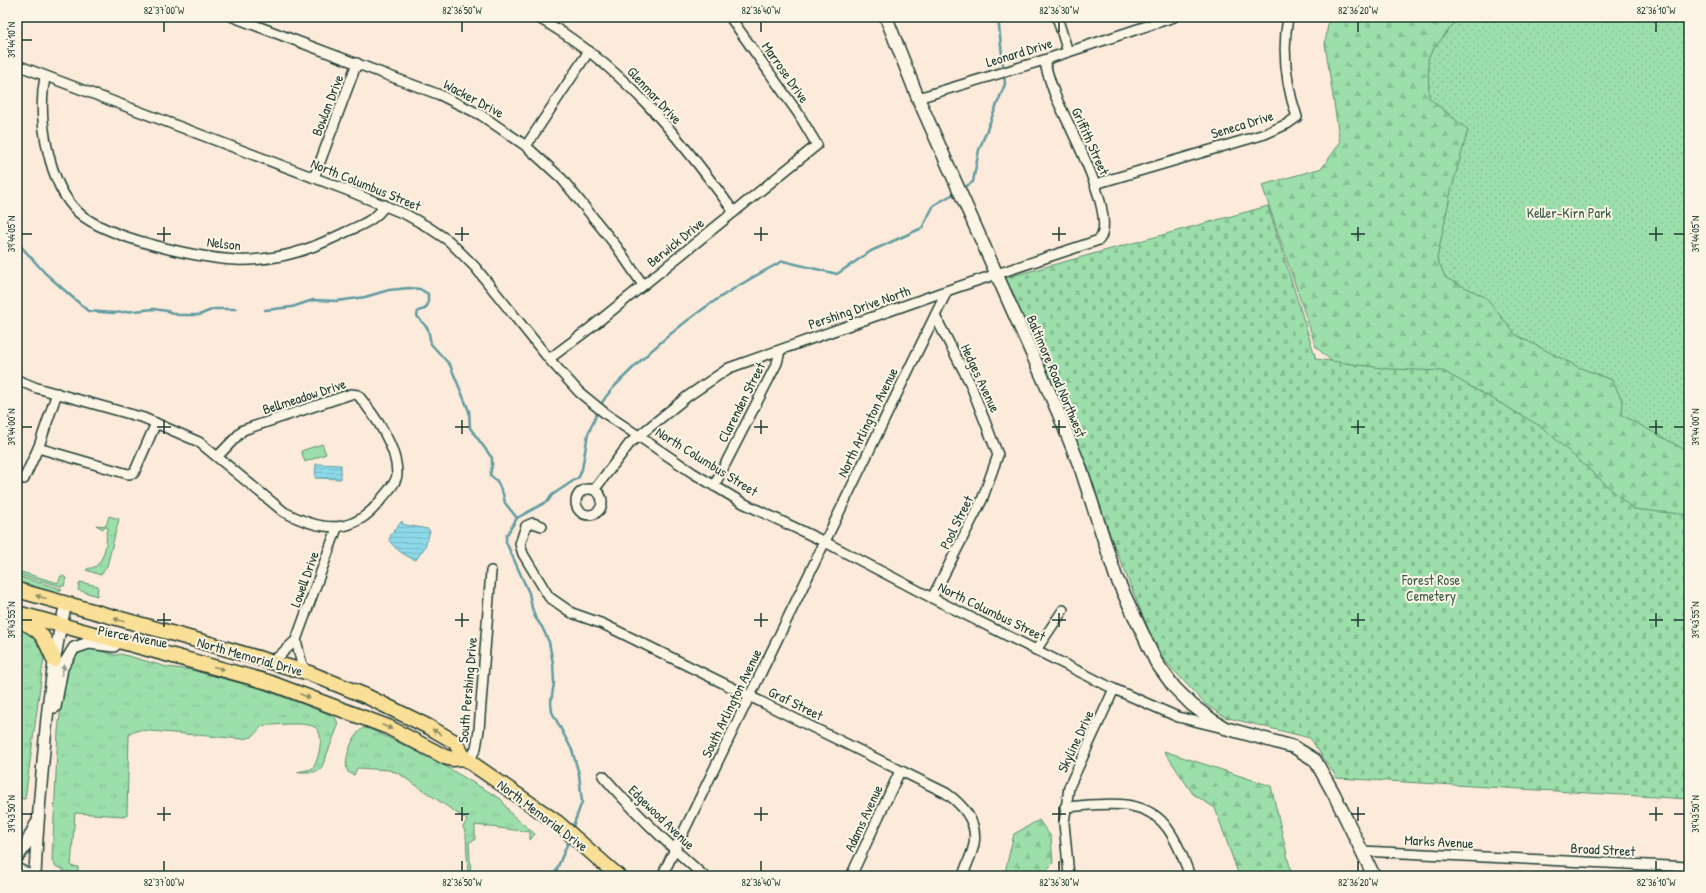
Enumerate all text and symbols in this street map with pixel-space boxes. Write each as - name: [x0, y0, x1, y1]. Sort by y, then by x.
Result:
- text: 82°37'00"W: [144, 4, 185, 17]
- text: 82°36'50"W: [442, 4, 483, 17]
- text: 82°36'40"W: [742, 4, 781, 17]
- text: 82°36'30"W: [1039, 4, 1080, 17]
- text: 82°36'20"W: [1338, 4, 1379, 17]
- text: 82°36'10"W: [1637, 4, 1676, 17]
- text: 39°44'10"N: [5, 22, 18, 58]
- street label: Leonard Drive: [983, 33, 1055, 71]
- street label: Marrose Drive: [758, 38, 814, 107]
- street label: Glenmar Drive: [623, 62, 687, 128]
- street label: Bowlan Drive: [307, 71, 348, 138]
- street label: Wacker Drive: [440, 74, 508, 122]
- street label: Griffith Street: [1068, 104, 1114, 178]
- street label: Seneca Drive: [1208, 105, 1276, 142]
- street label: North Columbus Street: [308, 153, 424, 215]
- park label: Keller-Kirn Park: [1527, 203, 1611, 222]
- street label: Berwick Drive: [642, 213, 708, 271]
- text: 39°44'05"N: [5, 216, 18, 252]
- text: 39°44'05"N: [1689, 216, 1702, 252]
- street label: Nelson: [206, 231, 242, 255]
- street label: Pershing Drive North: [805, 281, 913, 334]
- street label: Baltimore Road Northwest: [1023, 312, 1091, 440]
- street label: Hedges Avenue: [956, 341, 1005, 416]
- street label: Clarenden Street: [713, 359, 769, 445]
- street label: North Arlington Avenue: [832, 364, 903, 480]
- street label: Bellmeadow Drive: [260, 373, 348, 418]
- text: 39°44'00"N: [5, 409, 18, 445]
- text: 39°44'00"N: [1689, 409, 1702, 445]
- street label: North Columbus Street: [652, 422, 762, 500]
- street label: Pool Street: [935, 492, 977, 552]
- street label: Lowell Drive: [285, 548, 323, 610]
- park label: Forest Rose Cemetery: [1401, 570, 1461, 606]
- street label: North Columbus Street: [935, 577, 1049, 645]
- one-way arrow: [35, 594, 47, 600]
- text: 39°43'55"N: [5, 601, 18, 639]
- text: 39°43'55"N: [1689, 601, 1702, 639]
- one-way arrow: [113, 617, 125, 623]
- street label: Pierce Avenue: [97, 620, 170, 652]
- street label: North Memorial Drive: [195, 632, 305, 680]
- street label: South Pershing Drive: [453, 636, 482, 744]
- street label: South Arlington Avenue: [696, 645, 767, 761]
- one-way arrow: [60, 663, 66, 675]
- one-way arrow: [214, 665, 226, 671]
- street label: Graf Street: [766, 682, 827, 724]
- one-way arrow: [299, 693, 311, 699]
- street label: Skyline Drive: [1052, 706, 1099, 776]
- one-way arrow: [382, 724, 393, 730]
- one-way arrow: [431, 728, 443, 735]
- street label: North Memorial Drive: [494, 775, 592, 856]
- street label: Edgewood Avenue: [624, 781, 700, 855]
- street label: Adams Avenue: [839, 781, 887, 854]
- text: 39°43'50"N: [5, 795, 18, 833]
- text: 39°43'50"N: [1689, 795, 1702, 833]
- street label: Marks Avenue: [1404, 830, 1474, 852]
- street label: Broad Street: [1570, 838, 1636, 860]
- text: 82°37'00"W: [144, 876, 185, 889]
- text: 82°36'50"W: [442, 876, 483, 889]
- text: 82°36'40"W: [742, 876, 781, 889]
- text: 82°36'30"W: [1039, 876, 1080, 889]
- text: 82°36'20"W: [1338, 876, 1379, 889]
- text: 82°36'10"W: [1637, 876, 1676, 889]

